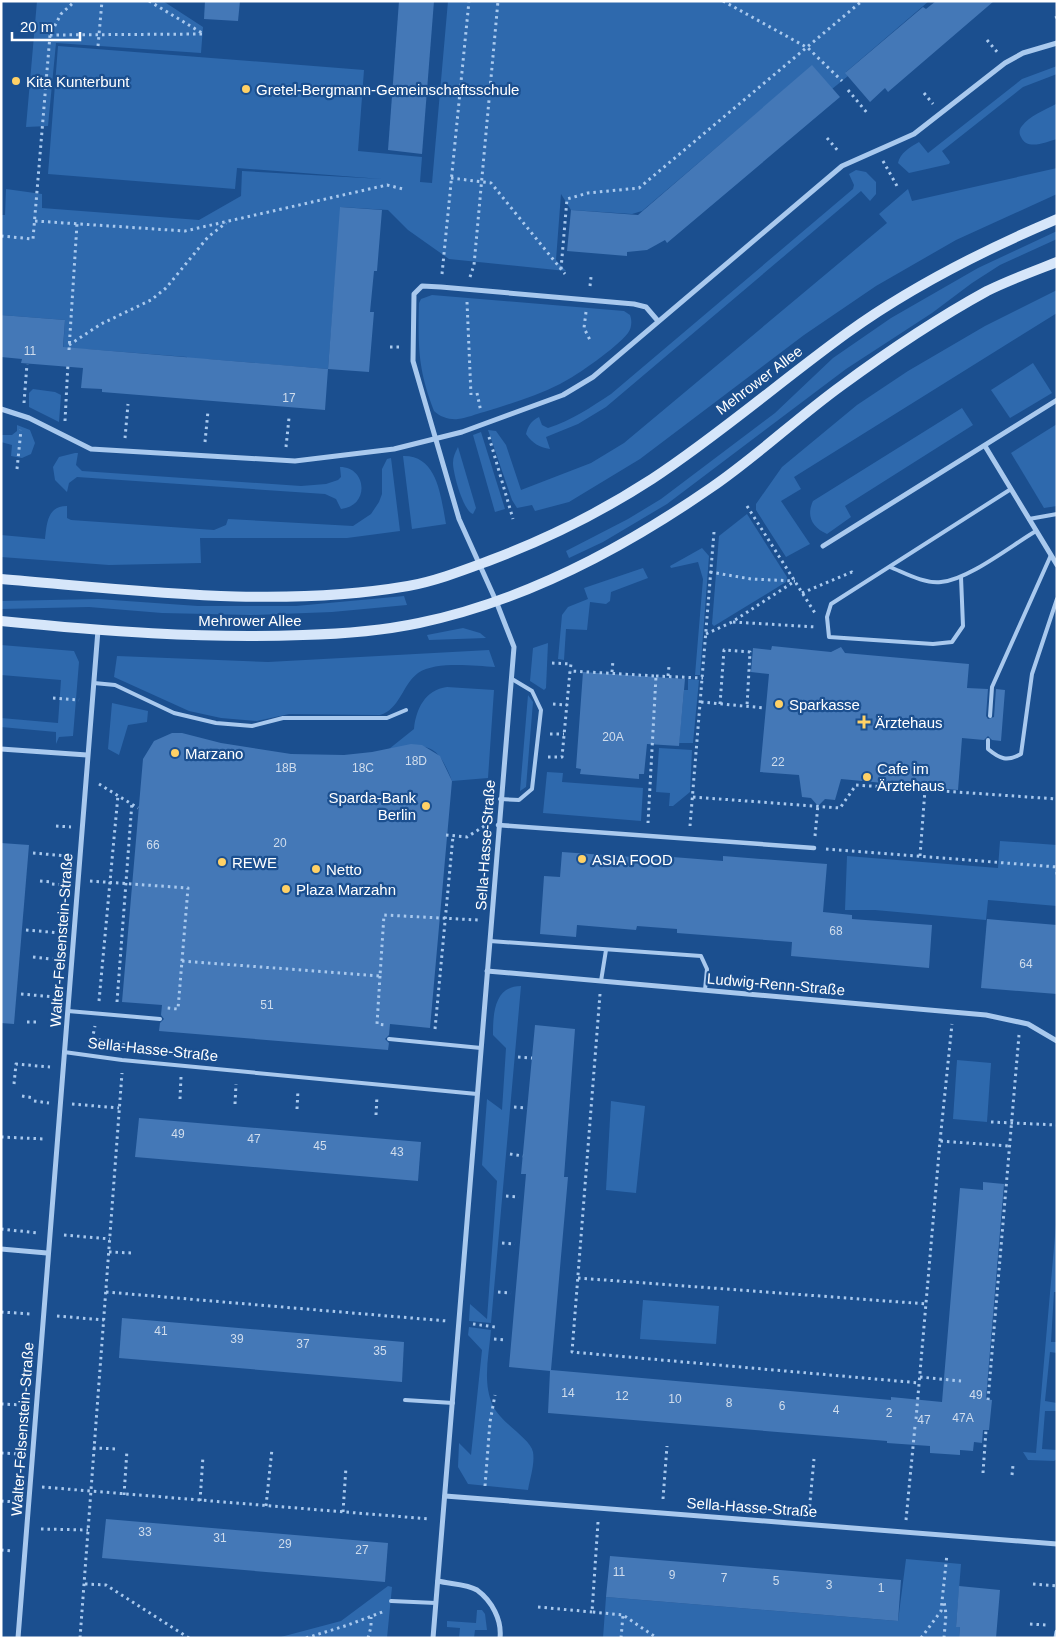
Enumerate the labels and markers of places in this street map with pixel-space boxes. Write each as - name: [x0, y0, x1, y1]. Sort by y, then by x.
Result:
- place label: Kita Kunterbunt: [26, 73, 130, 90]
- marker: Kita Kunterbunt: [10, 75, 22, 87]
- place label: Gretel-Bergmann-Gemeinschaftsschule: [256, 81, 519, 98]
- marker: Gretel-Bergmann-Gemeinschaftsschule: [240, 83, 252, 95]
- place label: Sparkasse: [789, 696, 860, 713]
- marker: Sparkasse: [773, 698, 785, 710]
- place label: Ärztehaus: [875, 714, 943, 731]
- marker: Ärztehaus: [857, 715, 871, 729]
- place label: Marzano: [185, 745, 243, 762]
- marker: Marzano: [169, 747, 181, 759]
- place label: Cafe im Ärztehaus: [877, 760, 945, 794]
- marker: Cafe im Ärztehaus: [861, 771, 873, 783]
- place label: Sparda-Bank Berlin: [328, 789, 416, 823]
- marker: Sparda-Bank Berlin: [420, 800, 432, 812]
- place label: ASIA FOOD: [592, 851, 673, 868]
- marker: ASIA FOOD: [576, 853, 588, 865]
- place label: REWE: [232, 854, 277, 871]
- marker: REWE: [216, 856, 228, 868]
- place label: Netto: [326, 861, 362, 878]
- marker: Netto: [310, 863, 322, 875]
- place label: Plaza Marzahn: [296, 881, 396, 898]
- marker: Plaza Marzahn: [280, 883, 292, 895]

